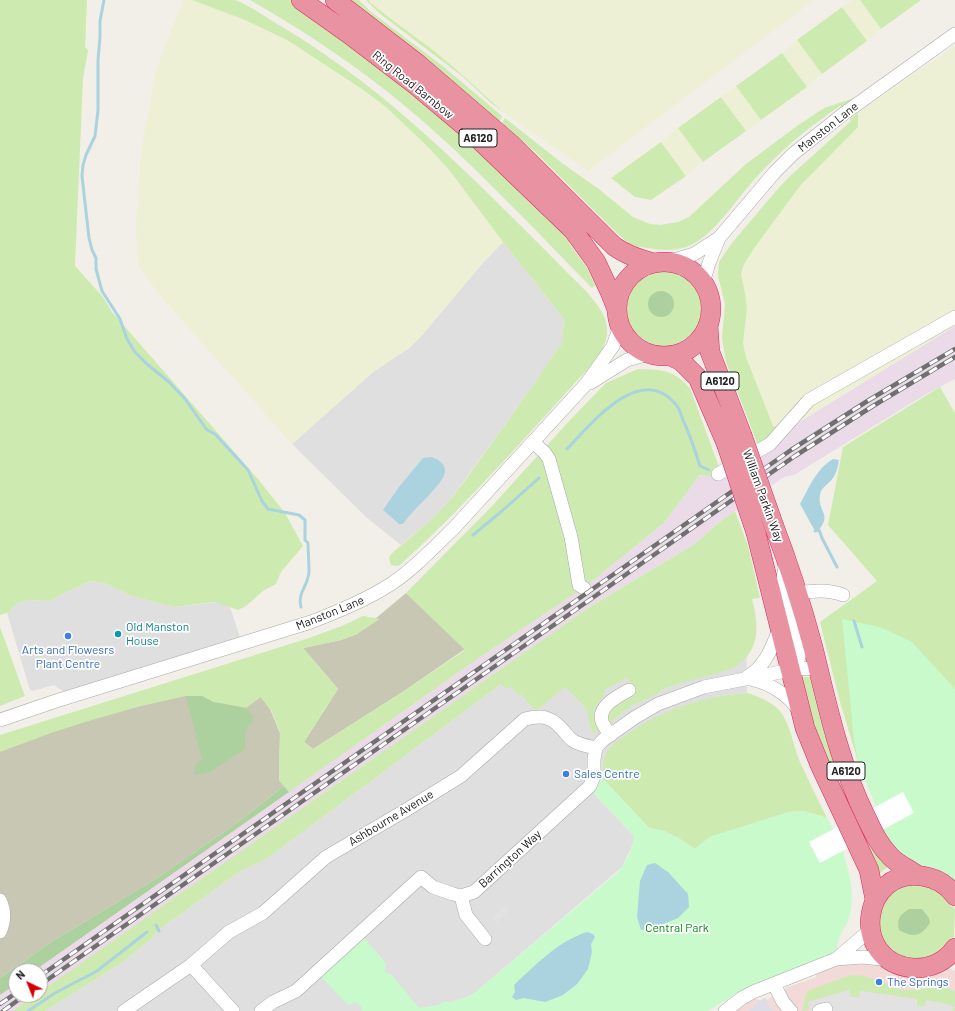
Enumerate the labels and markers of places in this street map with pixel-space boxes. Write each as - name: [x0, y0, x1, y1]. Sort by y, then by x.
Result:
- place label: Old Manston House: [126, 620, 189, 648]
- marker: Old Manston House: [113, 629, 123, 639]
- marker: Arts and Flowesrs Plant Centre: [63, 631, 73, 641]
- place label: Arts and Flowesrs Plant Centre: [22, 643, 114, 671]
- place label: Sales Centre: [574, 767, 640, 781]
- marker: Sales Centre: [561, 769, 571, 779]
- place label: The Springs: [887, 975, 949, 989]
- marker: The Springs: [874, 977, 884, 987]

